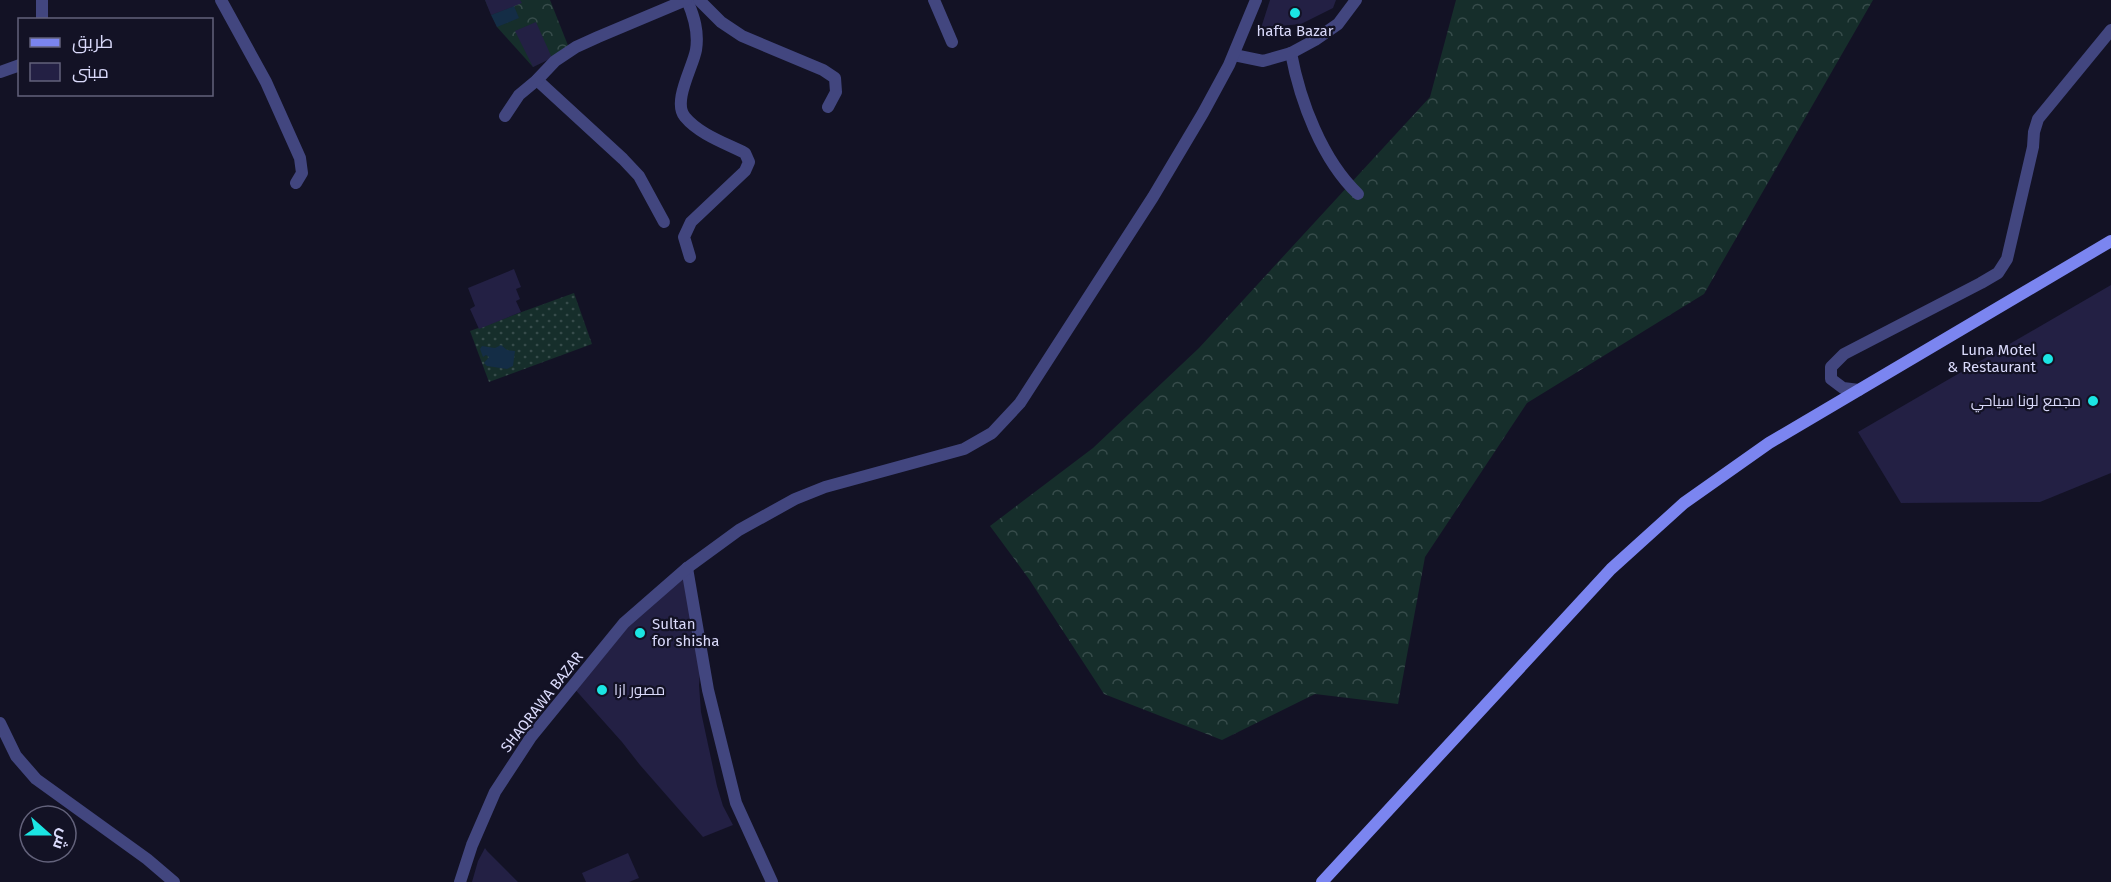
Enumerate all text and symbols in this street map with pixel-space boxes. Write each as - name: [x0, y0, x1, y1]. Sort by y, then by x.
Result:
- marker: hafta Bazar: [1288, 6, 1302, 20]
- legend: [18, 18, 213, 96]
- place label: hafta Bazar: [1257, 22, 1334, 40]
- text: طريق: [72, 31, 113, 54]
- text: مبنى: [72, 61, 109, 83]
- place label: Luna Motel & Restaurant: [1947, 341, 2037, 376]
- marker: Luna Motel & Restaurant: [2041, 352, 2055, 366]
- place label: مجمع لونا سياحي: [1971, 392, 2081, 413]
- marker: مجمع لونا سياحي: [2086, 394, 2100, 408]
- place label: Sultan for shisha: [652, 615, 719, 650]
- marker: Sultan for shisha: [633, 626, 647, 640]
- street label: SHAQRAWA BAZAR: [497, 648, 587, 756]
- place label: مصور ازا: [614, 681, 665, 699]
- marker: مصور ازا: [595, 683, 609, 697]
- north arrow: [18, 804, 78, 864]
- text: ش: [49, 826, 74, 852]

